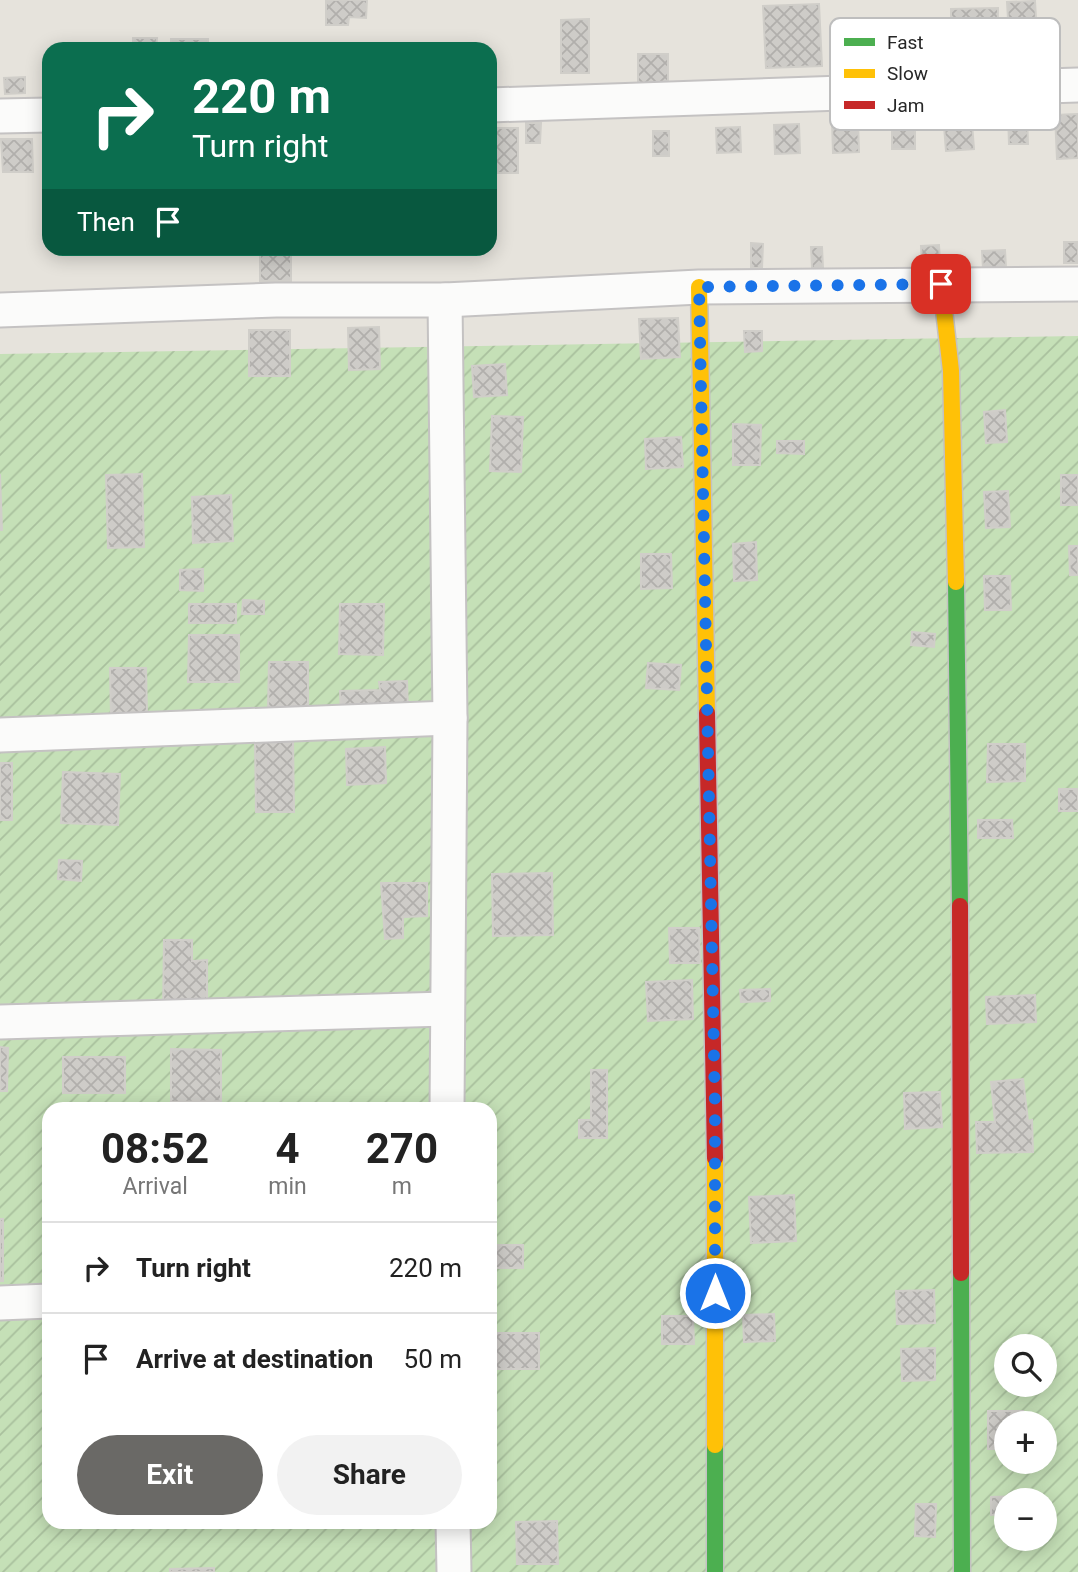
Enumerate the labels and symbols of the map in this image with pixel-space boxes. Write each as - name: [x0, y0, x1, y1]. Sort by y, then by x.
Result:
- legend: [830, 18, 1060, 130]
- text: Fast: [887, 31, 924, 54]
- text: Slow: [887, 62, 928, 85]
- text: Jam: [887, 94, 924, 117]
- pin: [911, 254, 971, 314]
- position arrow: [678, 1256, 752, 1330]

